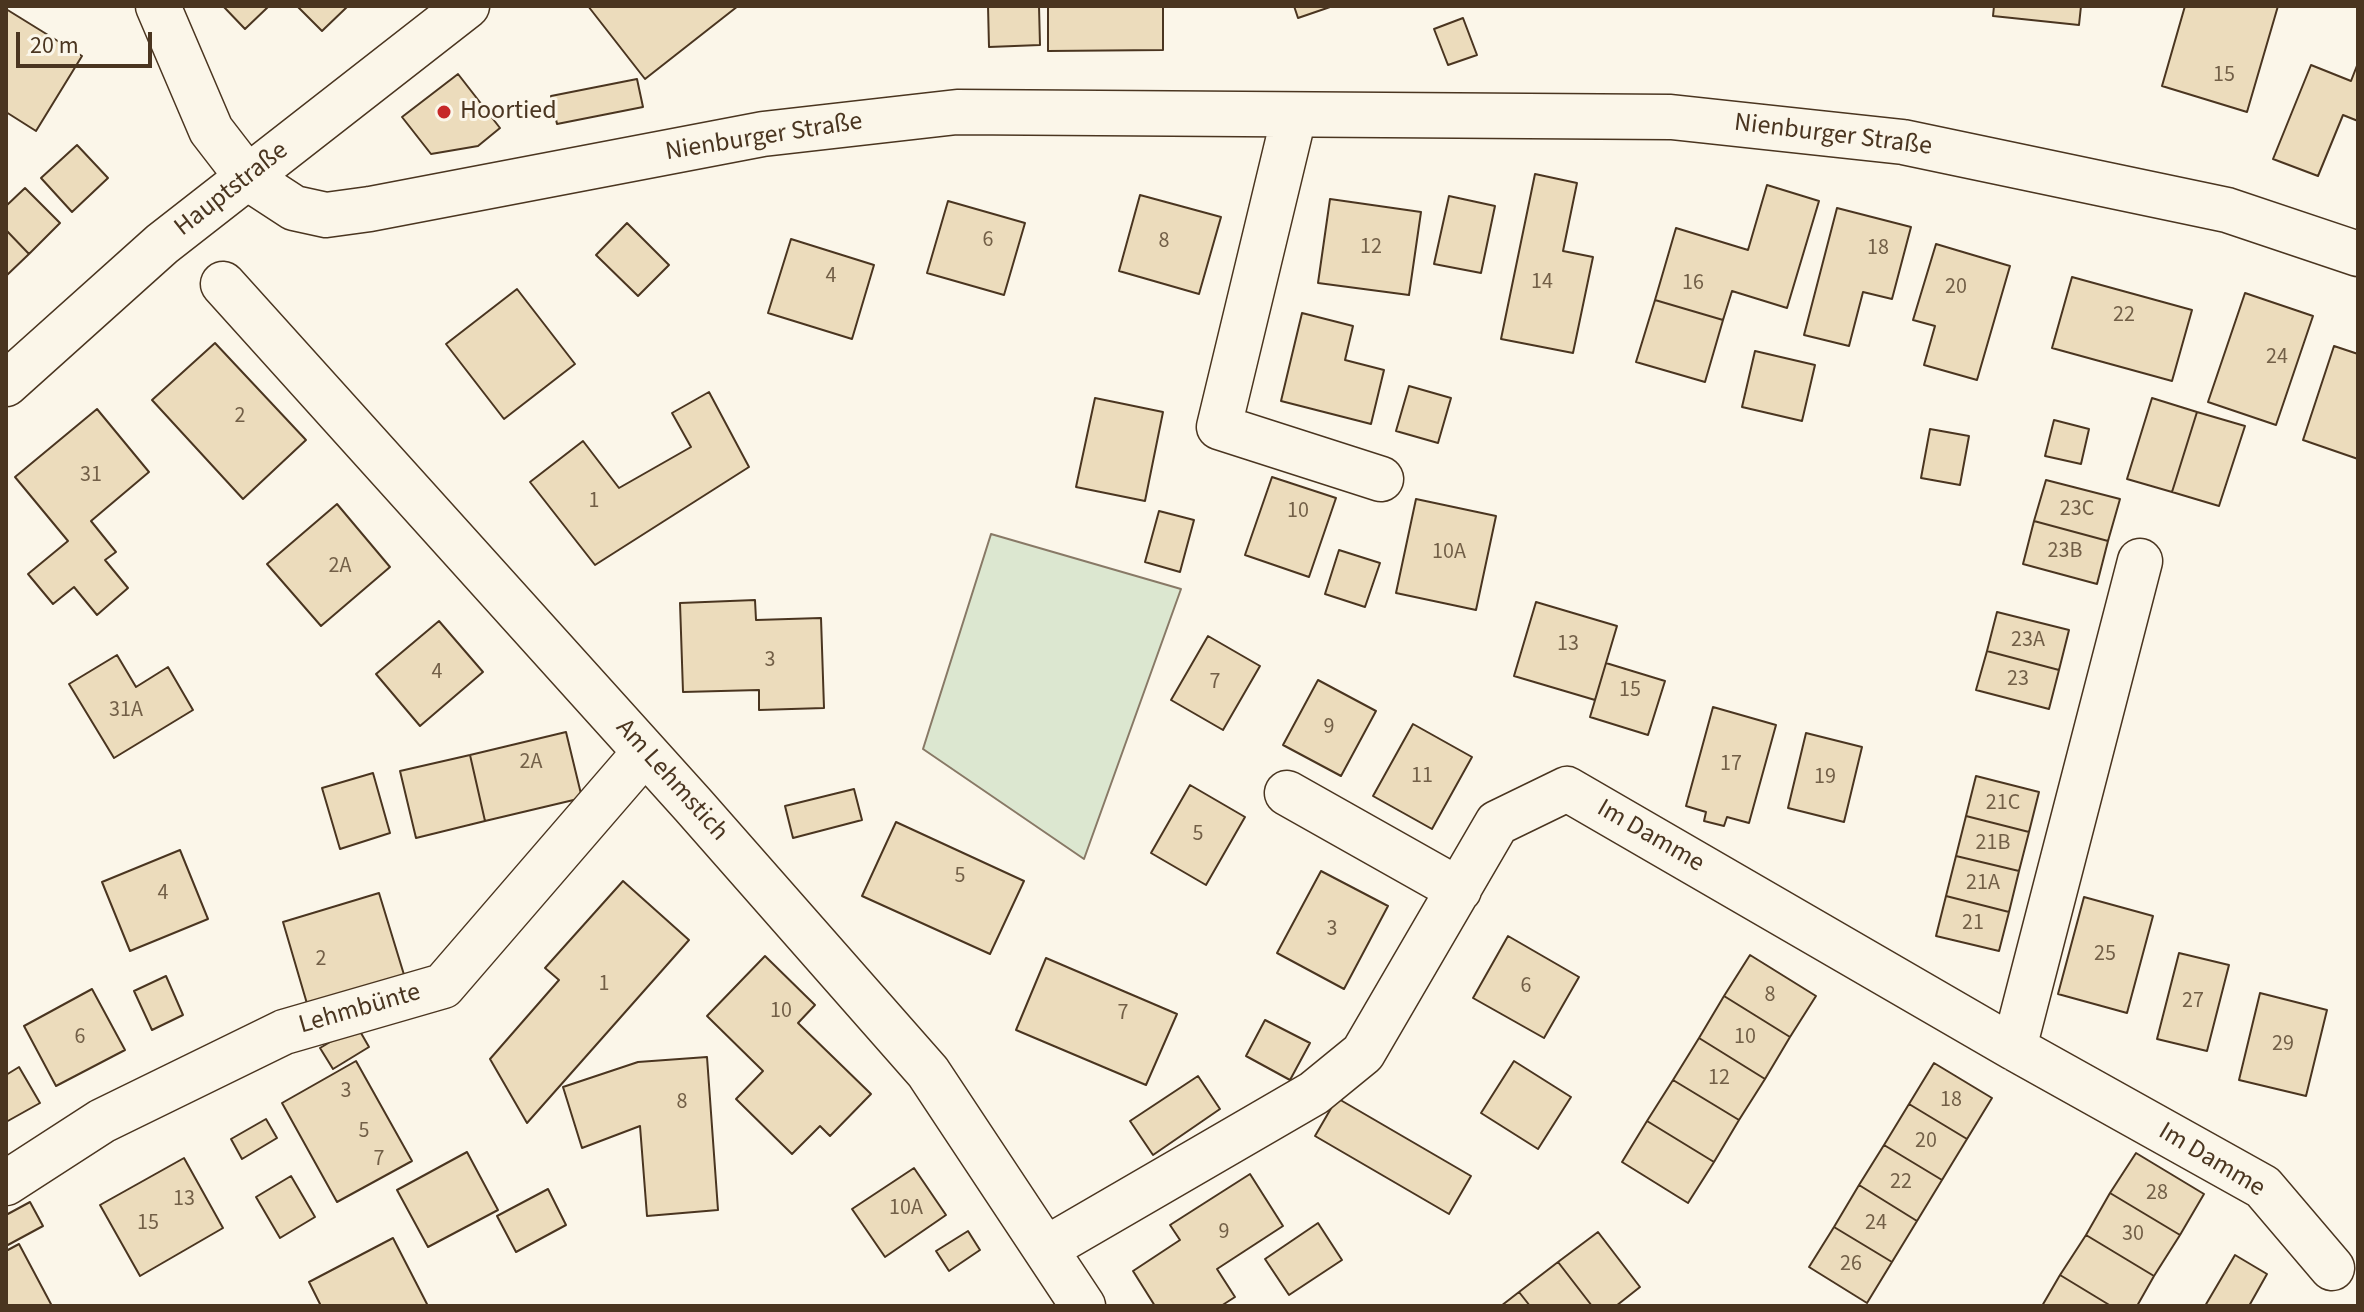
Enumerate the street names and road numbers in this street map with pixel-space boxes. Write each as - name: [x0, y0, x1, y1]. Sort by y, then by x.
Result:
- street label: Nienburger Straße: [663, 107, 865, 169]
- street label: Nienburger Straße: [1732, 108, 1934, 164]
- street label: Hauptstraße: [169, 136, 295, 244]
- street label: Am Lehmstich: [608, 714, 734, 848]
- street label: Im Damme: [1591, 794, 1709, 880]
- street label: Lehmbünte: [296, 978, 424, 1042]
- street label: Im Damme: [2152, 1117, 2270, 1205]

